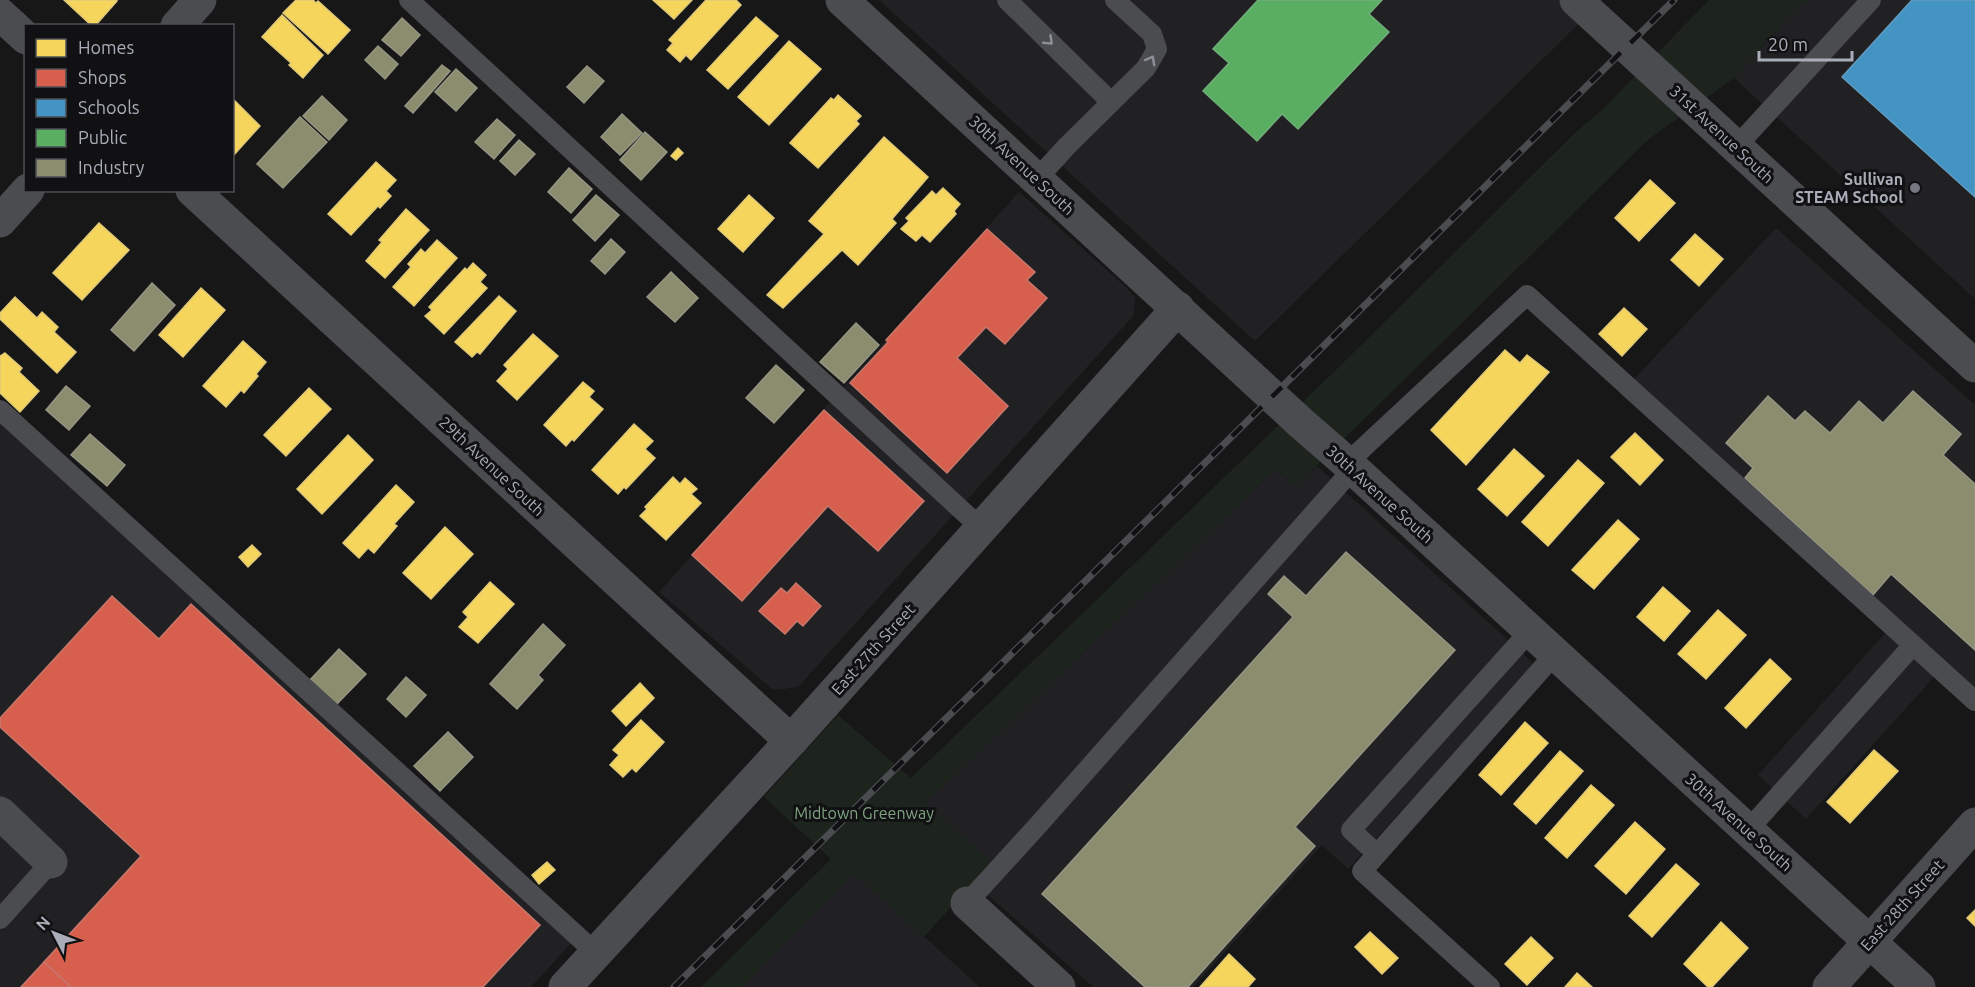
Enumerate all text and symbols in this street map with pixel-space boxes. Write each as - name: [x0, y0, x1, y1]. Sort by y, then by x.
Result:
- legend: [24, 24, 234, 192]
- scale bar: [1759, 24, 1852, 62]
- one-way arrow: [1042, 34, 1052, 45]
- text: 20 m: [1768, 34, 1808, 54]
- text: Homes: [78, 37, 135, 57]
- one-way arrow: [1144, 56, 1155, 66]
- text: Shops: [78, 67, 127, 87]
- street label: 31st Avenue South: [1667, 81, 1777, 187]
- text: Schools: [78, 97, 140, 117]
- street label: 30th Avenue South: [966, 112, 1078, 218]
- text: Public: [78, 127, 127, 147]
- text: Industry: [78, 157, 145, 177]
- place label: Sullivan STEAM School: [1795, 170, 1903, 206]
- marker: Sullivan STEAM School: [1908, 181, 1922, 195]
- street label: 29th Avenue South: [436, 413, 548, 519]
- street label: 30th Avenue South: [1323, 441, 1437, 547]
- street label: East 27th Street: [828, 599, 919, 698]
- street label: 30th Avenue South: [1682, 769, 1796, 875]
- park label: Midtown Greenway: [794, 804, 934, 822]
- street label: East 28th Street: [1857, 855, 1948, 954]
- north arrow: [24, 903, 84, 963]
- text: N: [32, 913, 54, 933]

